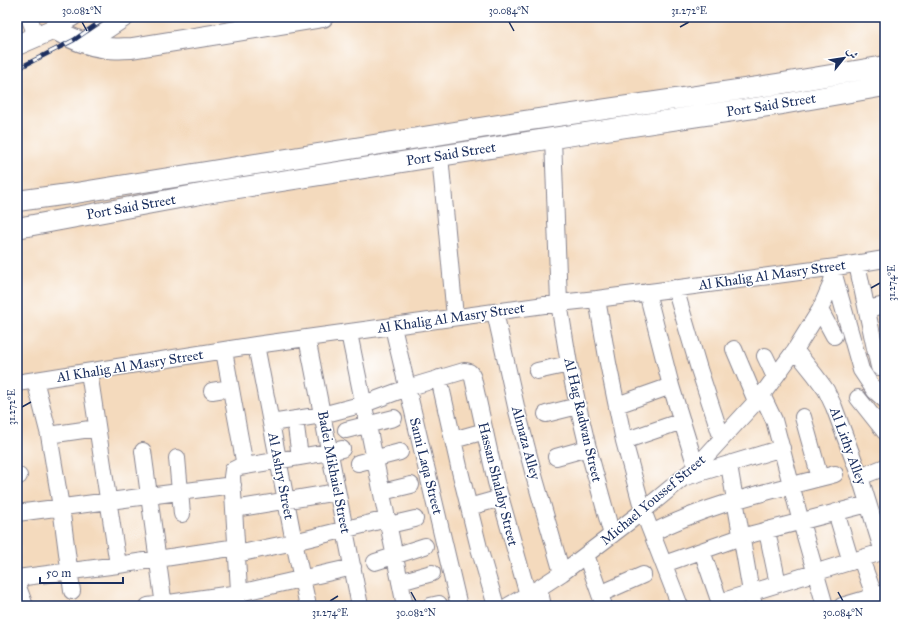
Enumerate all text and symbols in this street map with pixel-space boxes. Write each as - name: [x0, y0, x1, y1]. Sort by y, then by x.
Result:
- text: 30.082°N: [62, 5, 103, 17]
- text: 30.084°N: [489, 5, 530, 17]
- text: 31.272°E: [671, 5, 707, 17]
- north arrow: [824, 38, 864, 78]
- text: ش: [844, 45, 861, 61]
- street label: Port Said Street: [725, 90, 817, 120]
- street label: Port Said Street: [405, 139, 497, 169]
- street label: Port Said Street: [85, 191, 177, 223]
- street label: Al Khalig Al Masry Street: [696, 256, 847, 294]
- text: 31.274°E: [886, 265, 898, 301]
- street label: Al Khalig Al Masry Street: [375, 299, 526, 337]
- street label: Al Khalig Al Masry Street: [54, 346, 205, 386]
- street label: Al Hag Radwan Street: [560, 355, 606, 484]
- text: 31.272°E: [6, 389, 18, 425]
- street label: Almaza Alley: [508, 403, 544, 482]
- street label: Al Lithy Alley: [826, 404, 870, 488]
- street label: Badei Mikhaiel Street: [314, 409, 354, 535]
- street label: Sami Laqa Street: [405, 416, 446, 516]
- street label: Hassan Shalaby Street: [474, 420, 522, 548]
- street label: Al Ashry Street: [264, 430, 298, 521]
- street label: Michael Youssef Street: [597, 451, 709, 549]
- scale bar: [40, 559, 123, 585]
- text: 50 m: [46, 566, 71, 580]
- text: 31.274°E: [312, 607, 348, 619]
- text: 30.082°N: [396, 607, 437, 619]
- text: 30.084°N: [823, 607, 864, 619]

